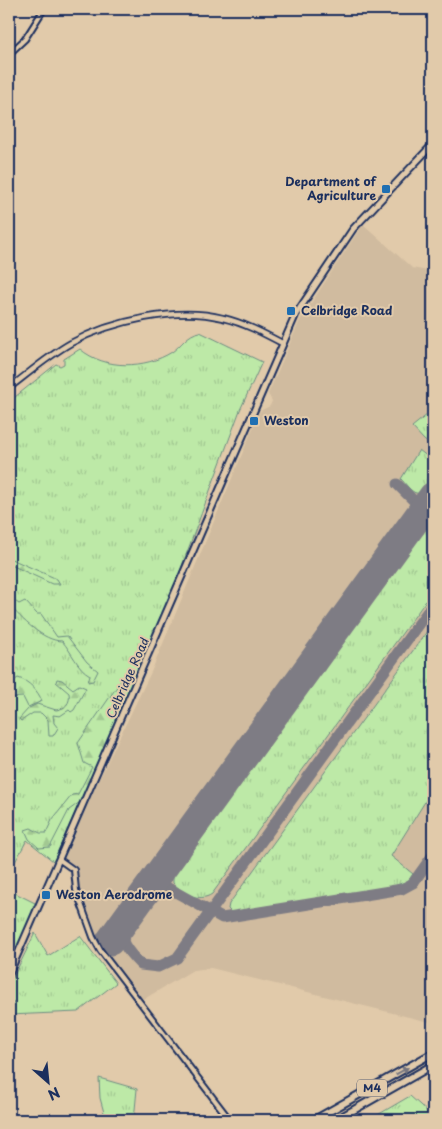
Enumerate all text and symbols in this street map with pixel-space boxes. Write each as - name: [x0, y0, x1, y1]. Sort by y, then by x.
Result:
- place label: Department of Agriculture: [285, 172, 377, 204]
- marker: Department of Agriculture: [380, 183, 392, 195]
- place label: Celbridge Road: [301, 301, 392, 319]
- marker: Celbridge Road: [285, 305, 297, 317]
- place label: Weston: [264, 411, 309, 429]
- marker: Weston: [248, 415, 260, 427]
- street label: Celbridge Road: [101, 634, 153, 721]
- place label: Weston Aerodrome: [56, 885, 173, 903]
- marker: Weston Aerodrome: [40, 889, 52, 901]
- north arrow: [22, 1056, 72, 1106]
- one-way arrow: [396, 1066, 409, 1075]
- road number: M4: [357, 1080, 387, 1096]
- text: N: [44, 1082, 64, 1106]

